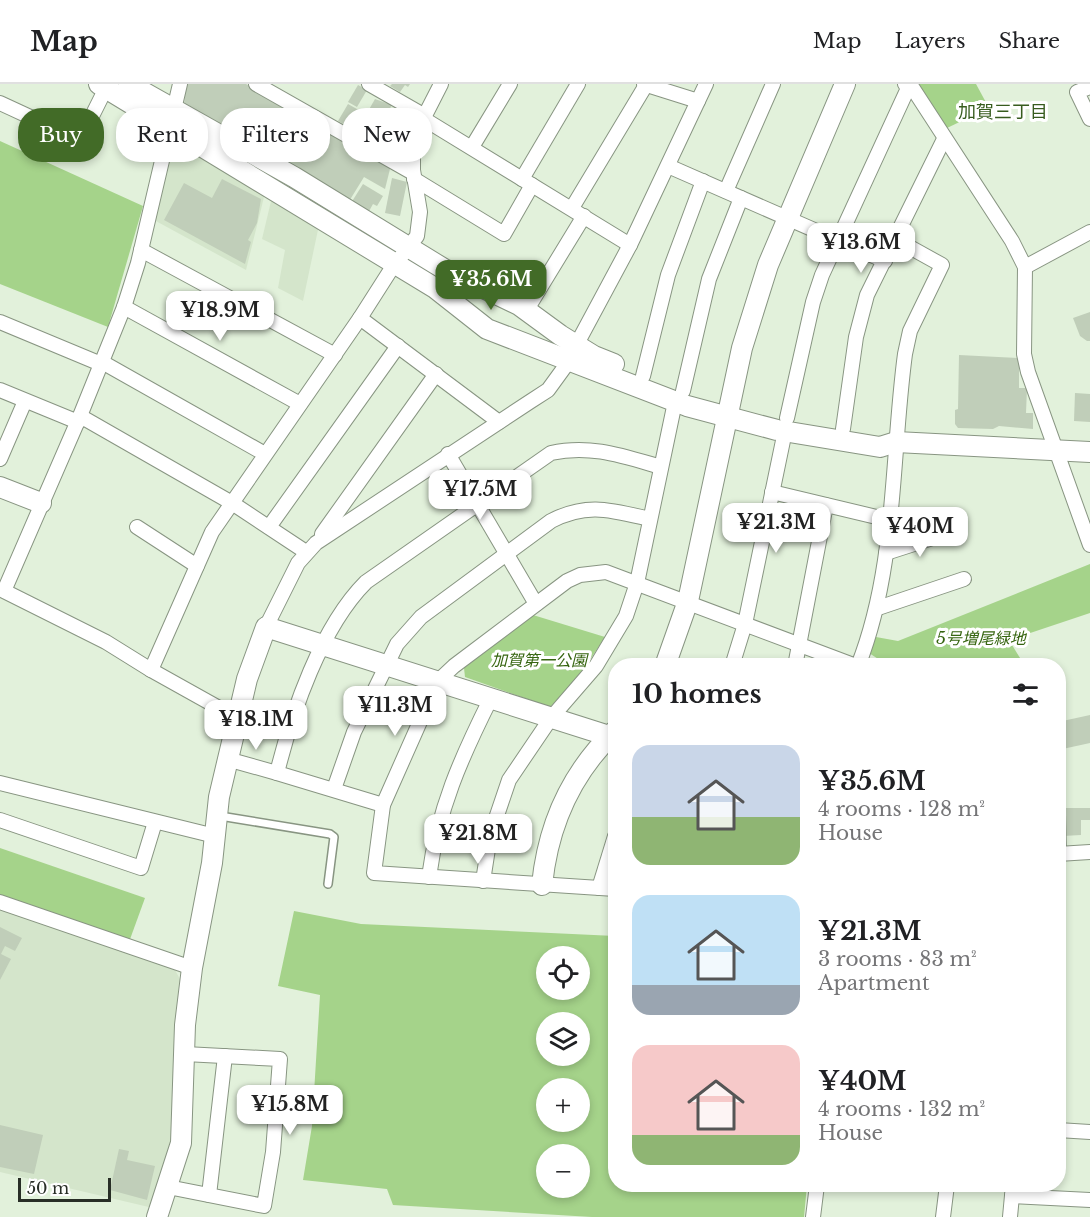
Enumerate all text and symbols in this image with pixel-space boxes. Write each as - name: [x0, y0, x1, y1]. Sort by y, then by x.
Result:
- text: Map: [30, 24, 98, 59]
- text: Map: [813, 28, 862, 54]
- text: Layers: [895, 28, 966, 54]
- text: Share: [999, 28, 1060, 54]
- district label: 加賀三丁目: [958, 101, 1048, 123]
- chip: Buy: [18, 108, 104, 162]
- chip: Rent: [116, 108, 208, 162]
- chip: Filters: [220, 108, 330, 162]
- chip: New: [342, 108, 432, 162]
- pin: ¥13.6M: [812, 223, 910, 274]
- text: ¥13.6M: [821, 230, 901, 254]
- pin: ¥35.6M: [442, 260, 540, 311]
- text: ¥35.6M: [450, 267, 532, 291]
- pin: ¥18.9M: [171, 291, 269, 342]
- text: ¥18.9M: [180, 298, 260, 322]
- pin: ¥17.5M: [431, 470, 529, 521]
- text: ¥17.5M: [443, 477, 517, 501]
- pin: ¥21.3M: [727, 503, 825, 554]
- pin: ¥40M: [884, 507, 956, 558]
- text: ¥21.3M: [736, 510, 816, 534]
- text: ¥40M: [886, 514, 954, 538]
- park label: 5号増尾緑地: [936, 628, 1028, 648]
- park label: 加賀第一公園: [491, 650, 589, 670]
- text: 10 homes: [632, 678, 762, 710]
- icon: filters: [1009, 678, 1042, 711]
- pin: ¥11.3M: [346, 686, 444, 737]
- text: ¥11.3M: [357, 693, 433, 717]
- pin: ¥18.1M: [207, 700, 305, 751]
- text: ¥18.1M: [218, 707, 294, 731]
- text: ¥35.6M: [818, 765, 926, 797]
- icon: home: [680, 769, 752, 841]
- text: 4 rooms · 128 m²: [818, 797, 985, 821]
- pin: ¥21.8M: [429, 814, 527, 865]
- text: ¥21.8M: [438, 821, 518, 845]
- text: House: [818, 821, 883, 845]
- text: ¥21.3M: [818, 915, 921, 947]
- icon: home: [680, 919, 752, 991]
- map controls: [536, 946, 590, 1198]
- button: locate: [536, 946, 590, 1000]
- text: 3 rooms · 83 m²: [818, 947, 977, 971]
- text: Apartment: [818, 971, 929, 995]
- button: layers: [536, 1012, 590, 1066]
- text: ¥40M: [818, 1065, 907, 1097]
- icon: home: [680, 1069, 752, 1141]
- button: +: [536, 1078, 590, 1132]
- pin: ¥15.8M: [241, 1085, 339, 1136]
- text: ¥15.8M: [251, 1092, 329, 1116]
- text: 4 rooms · 132 m²: [818, 1097, 985, 1121]
- text: House: [818, 1121, 883, 1145]
- button: −: [536, 1144, 590, 1198]
- scale bar: [18, 1175, 111, 1202]
- text: 50 m: [27, 1178, 69, 1198]

